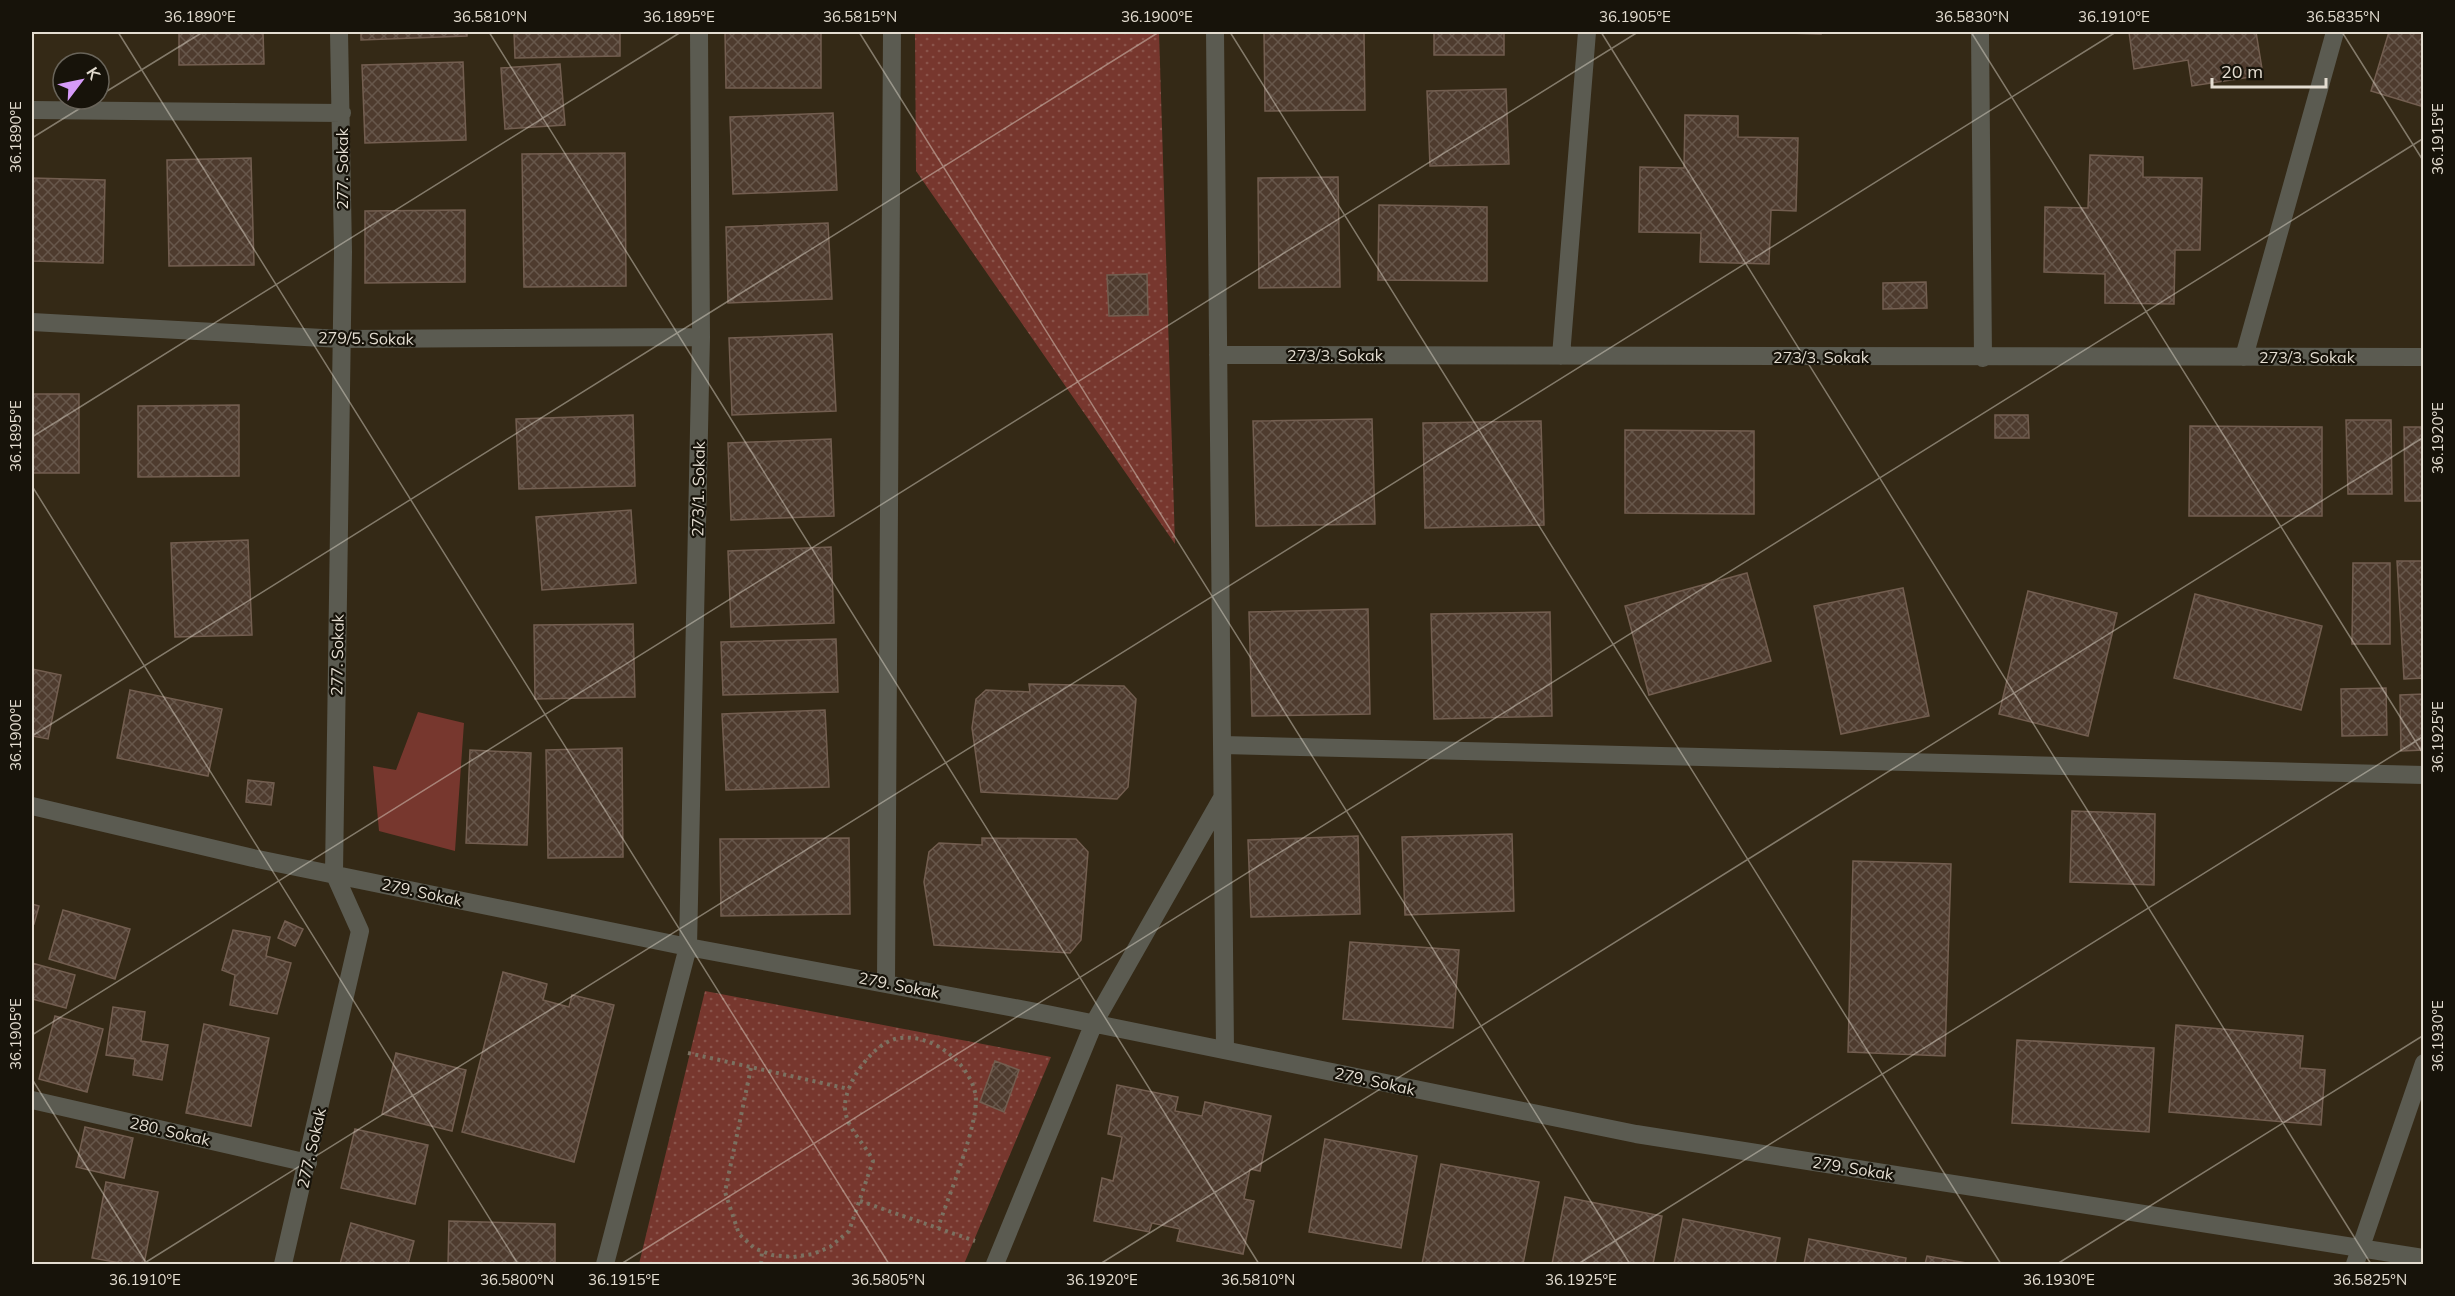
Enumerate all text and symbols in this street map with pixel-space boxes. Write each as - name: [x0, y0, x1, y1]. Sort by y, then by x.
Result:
- text: 36.1890°E: [164, 7, 236, 26]
- text: 36.5810°N: [453, 7, 527, 26]
- text: 36.1895°E: [643, 7, 715, 26]
- text: 36.5815°N: [823, 7, 897, 26]
- text: 36.1900°E: [1121, 7, 1193, 26]
- text: 36.1905°E: [1599, 7, 1671, 26]
- text: 36.5830°N: [1935, 7, 2009, 26]
- text: 36.1910°E: [2078, 7, 2150, 26]
- text: 36.5835°N: [2306, 7, 2380, 26]
- north arrow: [51, 51, 111, 111]
- scale bar: [2212, 51, 2326, 89]
- text: 20 m: [2221, 60, 2263, 83]
- text: K: [82, 63, 106, 84]
- text: 36.1890°E: [6, 101, 25, 173]
- text: 36.1915°E: [2428, 103, 2447, 175]
- street label: 277. Sokak: [332, 127, 352, 210]
- street label: 279/5. Sokak: [318, 327, 415, 349]
- street label: 273/3. Sokak: [1287, 345, 1384, 365]
- street label: 273/3. Sokak: [1773, 347, 1870, 367]
- street label: 273/3. Sokak: [2259, 347, 2356, 367]
- text: 36.1895°E: [6, 400, 25, 472]
- text: 36.1920°E: [2428, 402, 2447, 474]
- street label: 273/1. Sokak: [687, 440, 709, 537]
- street label: 277. Sokak: [326, 613, 348, 696]
- text: 36.1900°E: [6, 699, 25, 771]
- text: 36.1925°E: [2428, 701, 2447, 773]
- street label: 279. Sokak: [380, 874, 465, 910]
- street label: 279. Sokak: [857, 967, 942, 1003]
- text: 36.1905°E: [6, 998, 25, 1070]
- text: 36.1930°E: [2428, 1000, 2447, 1072]
- street label: 279. Sokak: [1333, 1063, 1418, 1099]
- street label: 277. Sokak: [292, 1105, 330, 1190]
- street label: 280. Sokak: [128, 1112, 213, 1150]
- street label: 279. Sokak: [1811, 1152, 1896, 1184]
- text: 36.1910°E: [109, 1270, 181, 1289]
- text: 36.5800°N: [480, 1270, 554, 1289]
- text: 36.1915°E: [588, 1270, 660, 1289]
- text: 36.5805°N: [851, 1270, 925, 1289]
- text: 36.1920°E: [1066, 1270, 1138, 1289]
- text: 36.5810°N: [1221, 1270, 1295, 1289]
- text: 36.1925°E: [1545, 1270, 1617, 1289]
- text: 36.1930°E: [2023, 1270, 2095, 1289]
- text: 36.5825°N: [2333, 1270, 2407, 1289]

